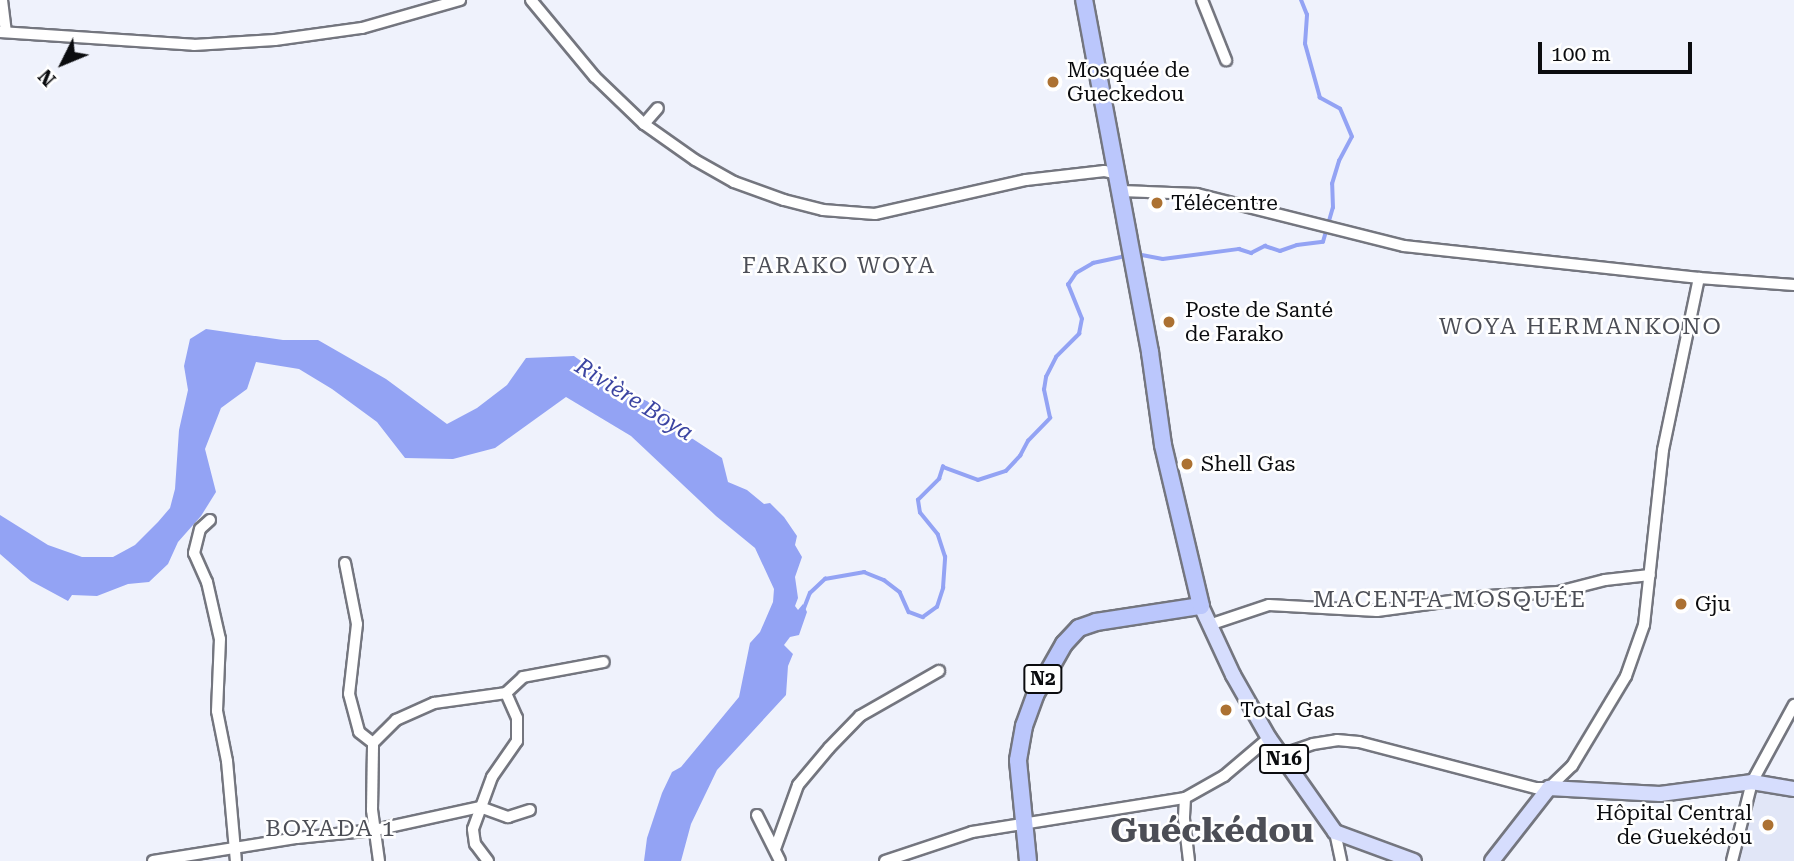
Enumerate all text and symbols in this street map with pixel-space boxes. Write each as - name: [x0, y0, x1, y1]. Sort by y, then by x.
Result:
- north arrow: [28, 28, 98, 98]
- scale bar: [1542, 28, 1696, 72]
- text: 100 m: [1551, 42, 1611, 66]
- place label: Mosquée de Gueckedou: [1067, 57, 1189, 107]
- text: N: [34, 64, 61, 91]
- marker: Mosquée de Gueckedou: [1045, 74, 1061, 90]
- place label: Télécentre: [1171, 190, 1278, 216]
- marker: Télécentre: [1149, 195, 1165, 211]
- district label: FARAKO WOYA: [743, 252, 935, 280]
- place label: Poste de Santé de Farako: [1185, 297, 1333, 347]
- marker: Poste de Santé de Farako: [1159, 312, 1179, 332]
- district label: WOYA HERMANKONO: [1441, 313, 1721, 341]
- water label: Rivière Boya: [570, 353, 698, 447]
- place label: Shell Gas: [1201, 451, 1295, 477]
- marker: Shell Gas: [1179, 456, 1195, 472]
- district label: MACENTA MOSQUÉE: [1315, 586, 1585, 614]
- place label: Gju: [1695, 591, 1731, 617]
- marker: Gju: [1673, 596, 1689, 612]
- road number: N2: [1022, 664, 1064, 694]
- place label: Total Gas: [1240, 697, 1334, 723]
- marker: Total Gas: [1218, 702, 1234, 718]
- road number: N16: [1258, 744, 1310, 774]
- place label: Hôpital Central de Guekédou: [1596, 800, 1752, 850]
- district label: Guéckédou: [1110, 810, 1314, 852]
- district label: BOYADA 1: [266, 815, 396, 843]
- marker: Hôpital Central de Guekédou: [1758, 815, 1778, 835]

